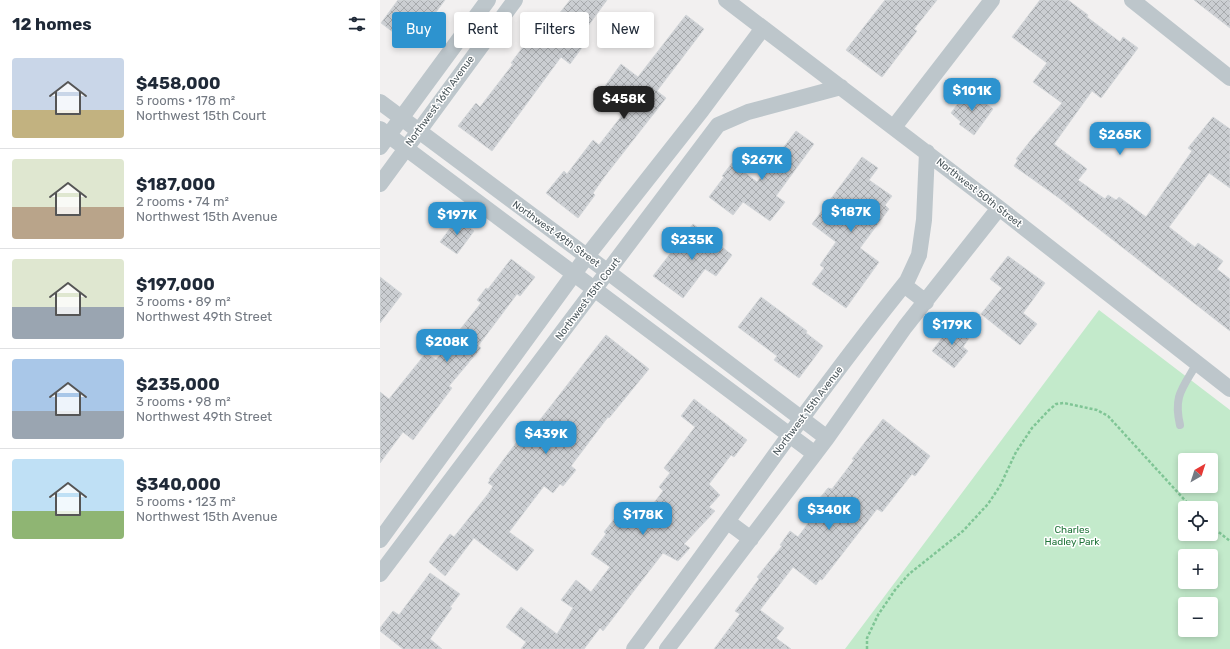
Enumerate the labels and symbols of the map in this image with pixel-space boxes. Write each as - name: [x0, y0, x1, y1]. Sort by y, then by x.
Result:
- street label: Northwest 16th Avenue: [403, 53, 477, 149]
- pin: $101K: [944, 78, 1000, 112]
- pin: $458K: [596, 86, 652, 120]
- pin: $265K: [1092, 122, 1148, 156]
- pin: $267K: [734, 147, 790, 181]
- street label: Northwest 50th Street: [934, 156, 1024, 230]
- street label: Northwest 49th Street: [510, 198, 602, 270]
- pin: $187K: [823, 199, 879, 233]
- pin: $197K: [429, 202, 485, 236]
- pin: $235K: [664, 227, 720, 261]
- street label: Northwest 15th Court: [553, 255, 623, 343]
- pin: $179K: [924, 312, 980, 346]
- pin: $208K: [419, 329, 475, 363]
- street label: Northwest 15th Avenue: [770, 364, 846, 458]
- pin: $439K: [518, 421, 574, 455]
- north arrow: [1178, 453, 1218, 493]
- pin: $340K: [801, 497, 857, 531]
- pin: $178K: [615, 502, 671, 536]
- park label: Charles Hadley Park: [1045, 524, 1100, 548]

